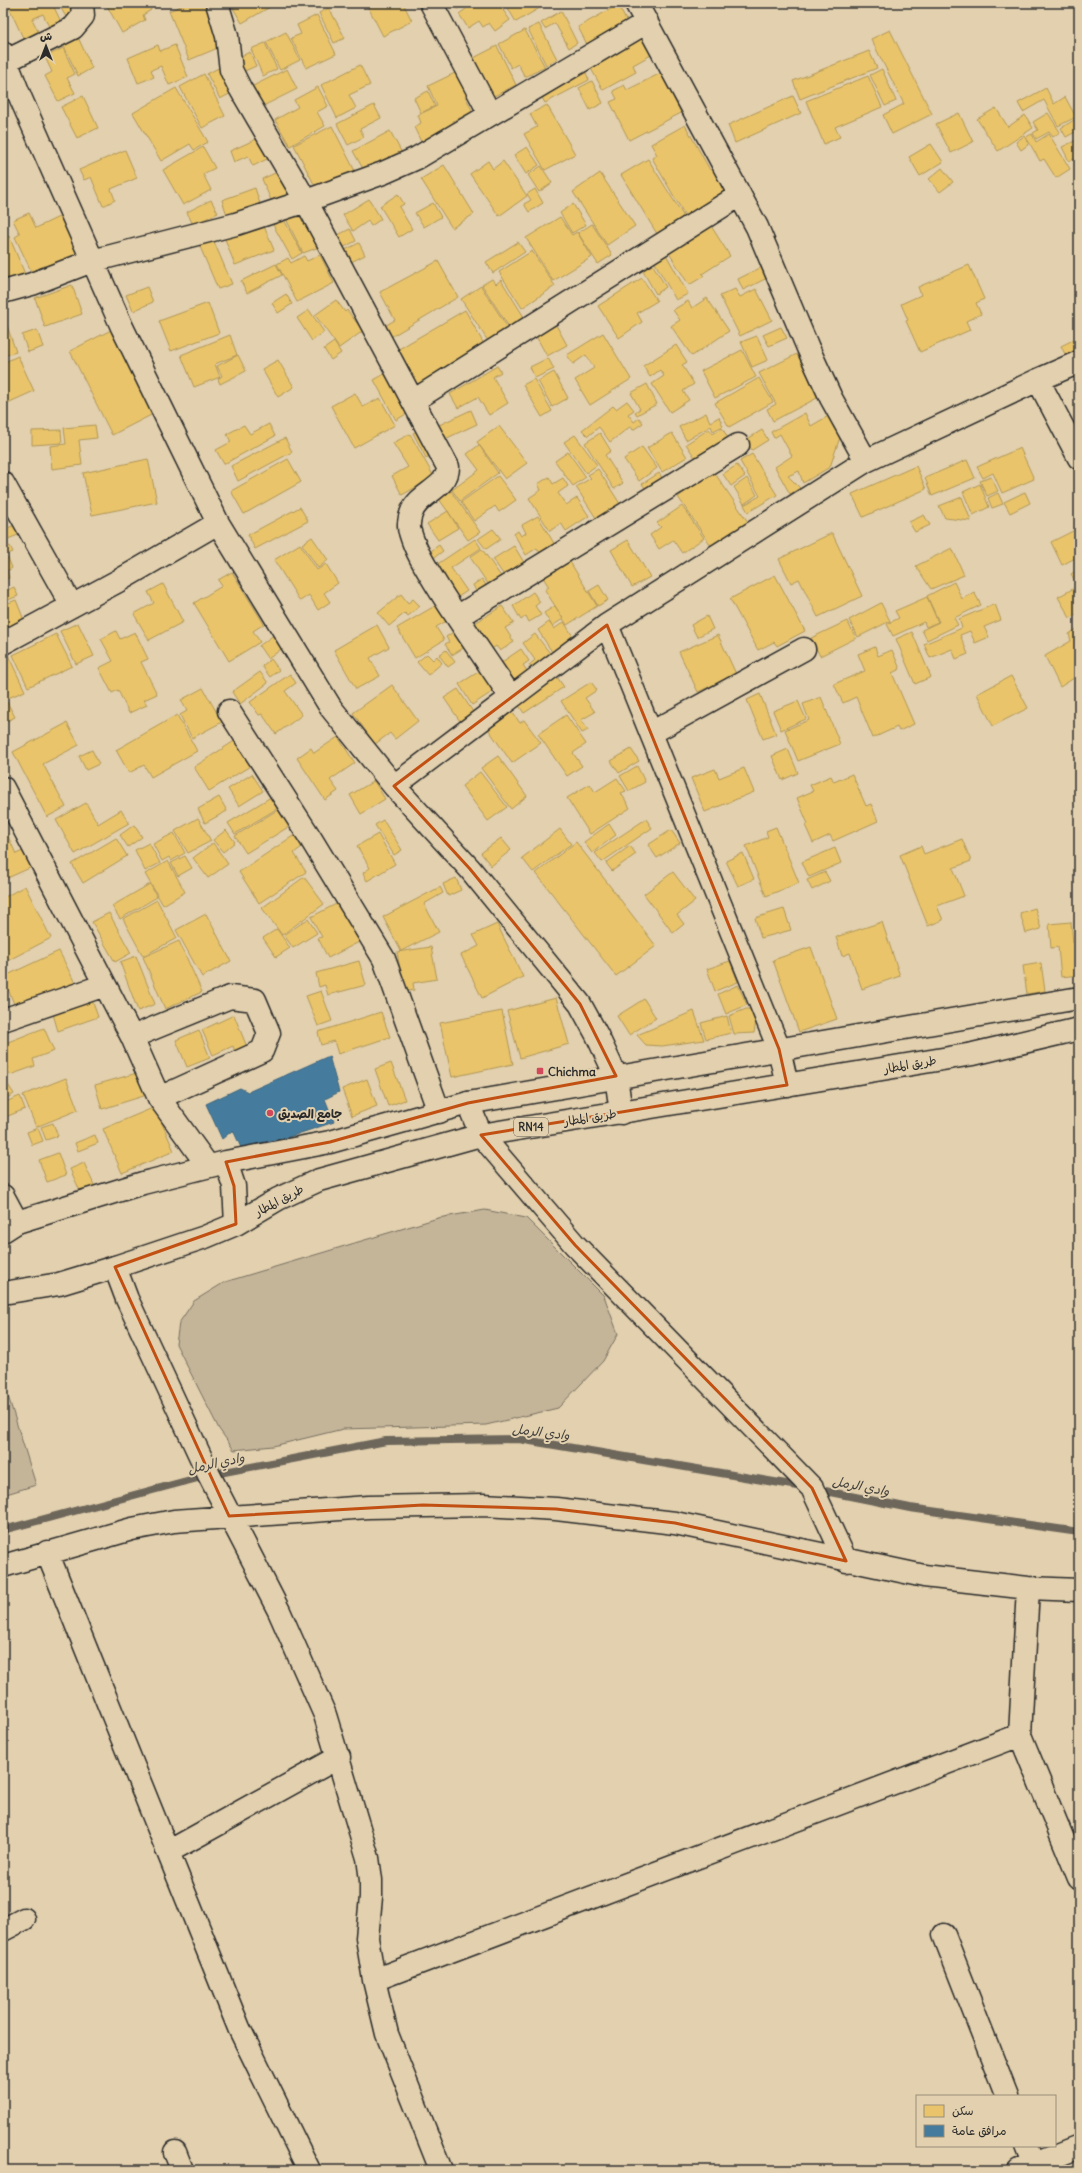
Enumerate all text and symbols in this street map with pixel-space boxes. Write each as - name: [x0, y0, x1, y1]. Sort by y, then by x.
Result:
- north arrow: [26, 26, 66, 66]
- text: ش: [40, 29, 52, 43]
- street label: طريق المطار: [882, 1052, 938, 1076]
- place label: Chichma: [548, 1064, 596, 1079]
- marker: Chichma: [535, 1066, 545, 1076]
- street label: طريق المطار: [562, 1105, 617, 1129]
- place label: جامع الصديق: [278, 1106, 342, 1123]
- marker: جامع الصديق: [265, 1108, 275, 1118]
- road number: RN14: [514, 1118, 548, 1136]
- street label: طريق المطار: [251, 1181, 306, 1220]
- water label: وادي الرمل: [511, 1420, 571, 1445]
- water label: وادي الرمل: [186, 1449, 246, 1478]
- water label: وادي الرمل: [831, 1472, 891, 1501]
- legend: [916, 2095, 1056, 2147]
- text: سكن: [952, 2103, 974, 2118]
- text: مرافق عامة: [952, 2123, 1006, 2138]

